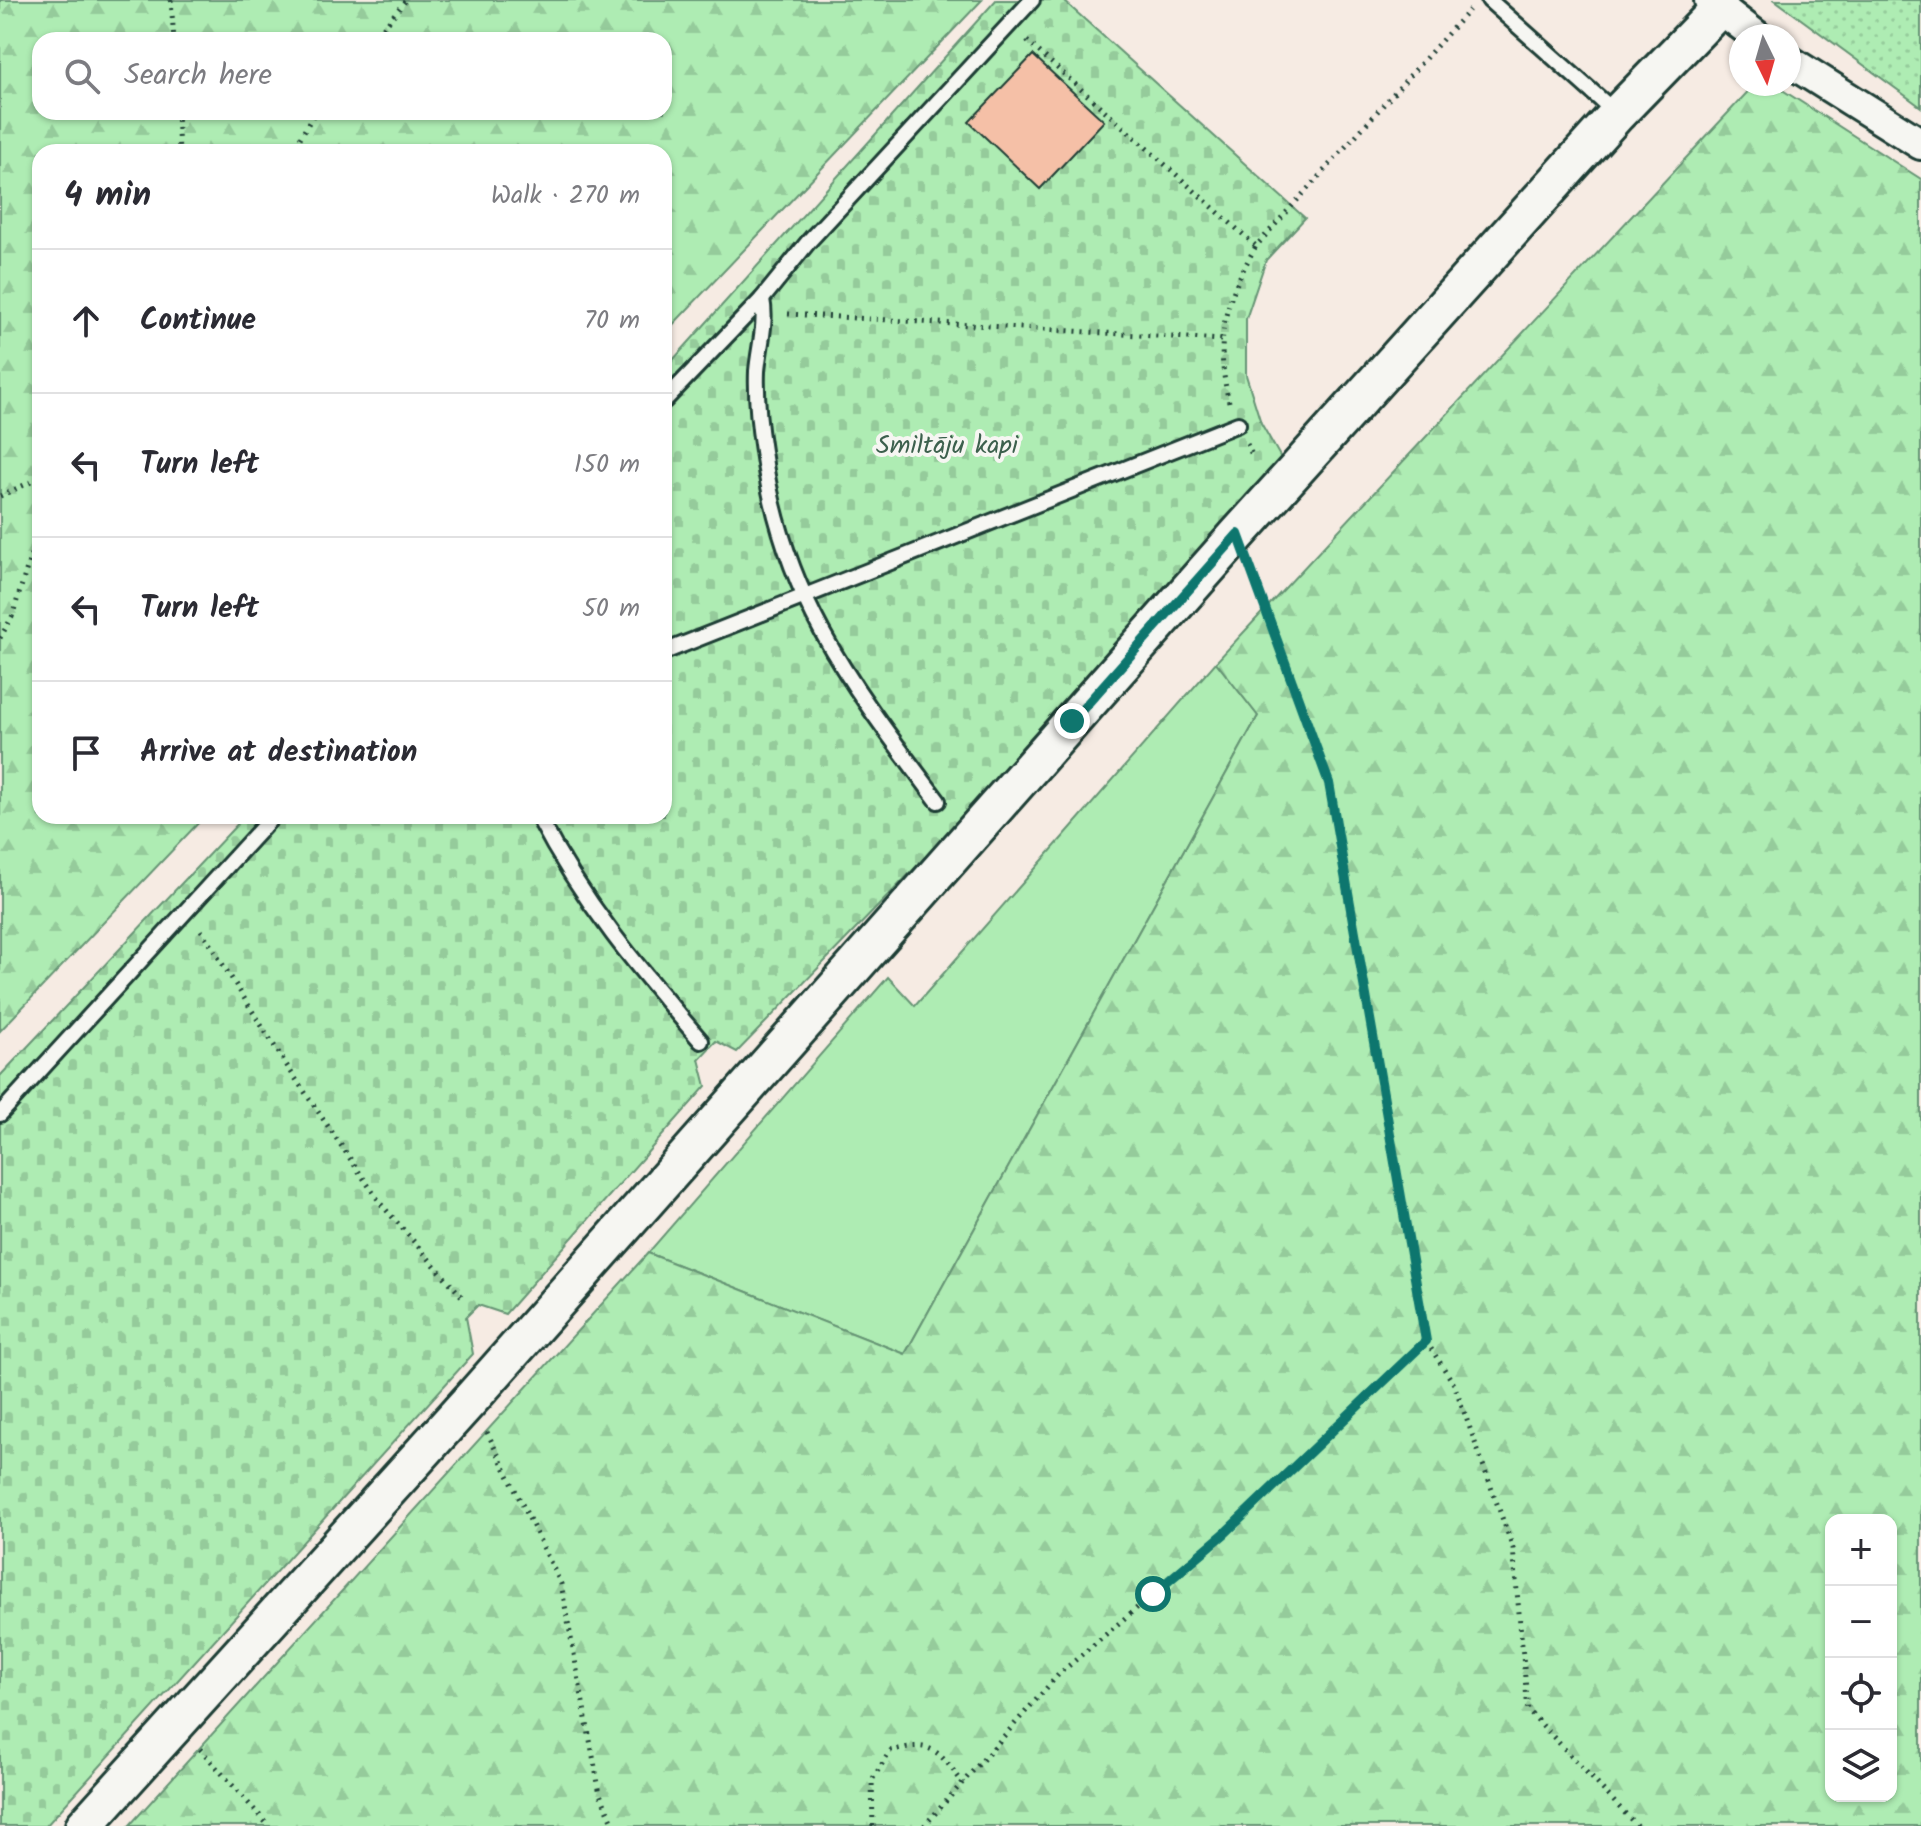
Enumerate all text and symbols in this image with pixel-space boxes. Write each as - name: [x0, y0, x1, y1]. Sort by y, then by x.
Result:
- north arrow: [1729, 24, 1801, 96]
- search box: [32, 32, 672, 120]
- text: Search here: [124, 52, 272, 100]
- icon: search: [60, 54, 104, 98]
- text: 4 min: [64, 169, 151, 223]
- text: Walk · 270 m: [491, 175, 640, 217]
- text: Continue: [140, 297, 256, 345]
- icon: ahead: [64, 299, 108, 343]
- text: 70 m: [584, 300, 640, 342]
- park label: Smiltāju kapi: [876, 425, 1020, 467]
- text: Turn left: [140, 441, 259, 489]
- icon: left: [64, 443, 108, 487]
- text: 150 m: [574, 444, 640, 486]
- text: Turn left: [140, 585, 259, 633]
- icon: left: [64, 587, 108, 631]
- text: 50 m: [582, 588, 640, 630]
- route end: [1054, 703, 1090, 739]
- text: Arrive at destination: [140, 729, 417, 777]
- icon: arrive: [64, 731, 108, 775]
- map controls: [1825, 1514, 1897, 1802]
- button: +: [1825, 1514, 1897, 1586]
- route start: [1135, 1576, 1171, 1612]
- button: −: [1825, 1586, 1897, 1658]
- button: locate: [1825, 1658, 1897, 1730]
- button: layers: [1825, 1730, 1897, 1802]

